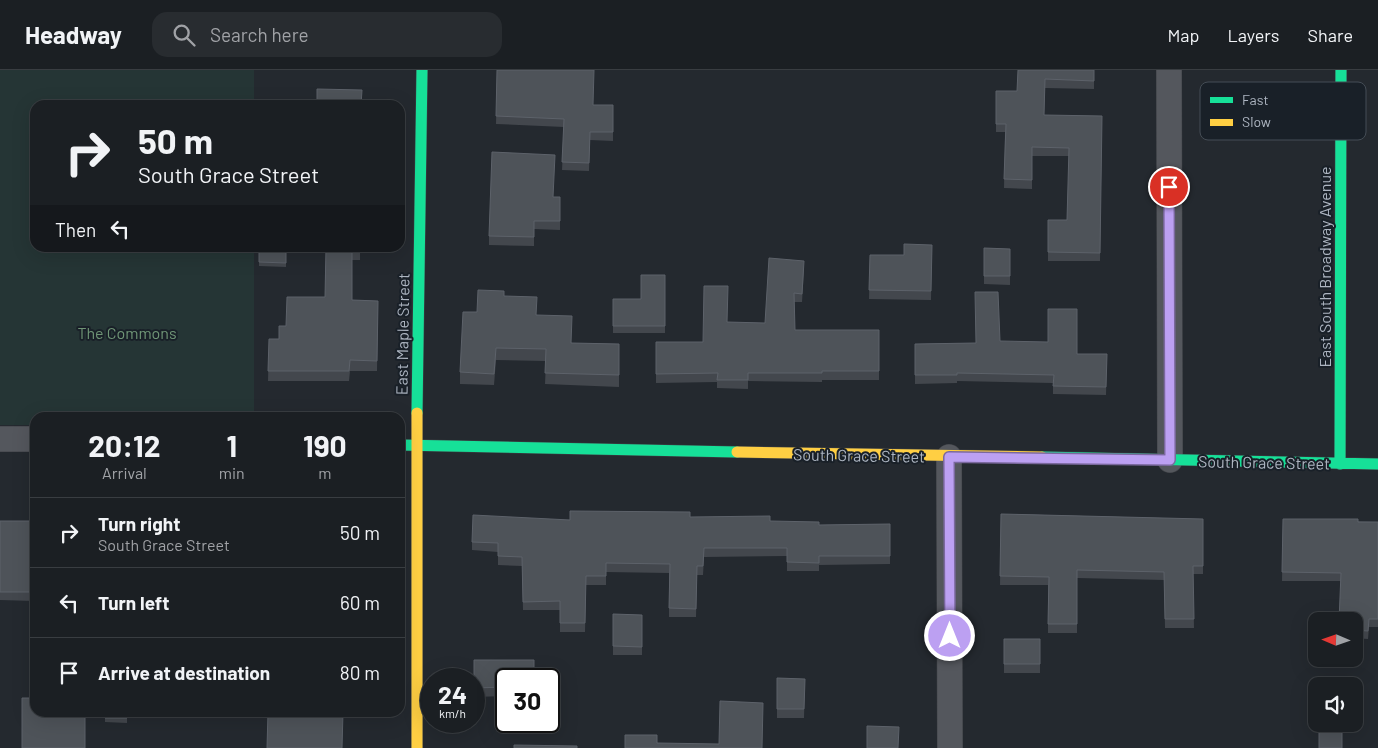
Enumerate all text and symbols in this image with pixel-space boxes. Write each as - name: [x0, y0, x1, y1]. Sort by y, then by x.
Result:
- search box: [152, 12, 502, 57]
- text: Headway: [25, 20, 122, 49]
- icon: search: [170, 21, 198, 49]
- text: Search here: [210, 23, 309, 46]
- text: Map: [1167, 24, 1199, 46]
- text: Layers: [1227, 24, 1280, 46]
- text: Share: [1308, 24, 1353, 46]
- legend: [1200, 82, 1366, 140]
- text: Fast: [1242, 91, 1268, 108]
- text: Slow: [1242, 113, 1271, 130]
- text: 50 m: [138, 119, 213, 161]
- icon: right: [55, 120, 120, 185]
- text: South Grace Street: [138, 161, 319, 187]
- pin: [1148, 166, 1190, 208]
- street label: East South Broadway Avenue: [1315, 166, 1334, 368]
- icon: arrive: [1155, 173, 1183, 201]
- icon: left: [106, 215, 134, 243]
- text: Then: [55, 218, 96, 241]
- street label: East Maple Street: [391, 273, 413, 395]
- park label: The Commons: [77, 323, 177, 342]
- text: 20:12: [88, 427, 161, 463]
- text: 1: [226, 427, 237, 463]
- text: 190: [303, 427, 347, 463]
- street label: South Grace Street: [793, 444, 925, 466]
- street label: South Grace Street: [1198, 451, 1330, 473]
- text: Arrival: [102, 463, 147, 482]
- text: min: [219, 463, 245, 482]
- text: m: [318, 463, 331, 482]
- text: Turn right: [98, 512, 180, 535]
- icon: right: [55, 519, 83, 547]
- text: 50 m: [340, 521, 380, 544]
- text: South Grace Street: [98, 535, 230, 554]
- icon: left: [55, 589, 83, 617]
- text: Turn left: [98, 591, 169, 614]
- text: 60 m: [340, 591, 380, 614]
- position arrow: [923, 609, 975, 661]
- north arrow: [1308, 612, 1362, 668]
- map controls: [1308, 612, 1363, 732]
- icon: arrive: [55, 659, 83, 687]
- text: Arrive at destination: [98, 661, 270, 684]
- text: 80 m: [340, 661, 380, 684]
- speed limit sign: 30: [495, 668, 560, 733]
- button: sound: [1308, 677, 1363, 732]
- text: 24: [438, 679, 467, 709]
- text: km/h: [439, 706, 466, 720]

